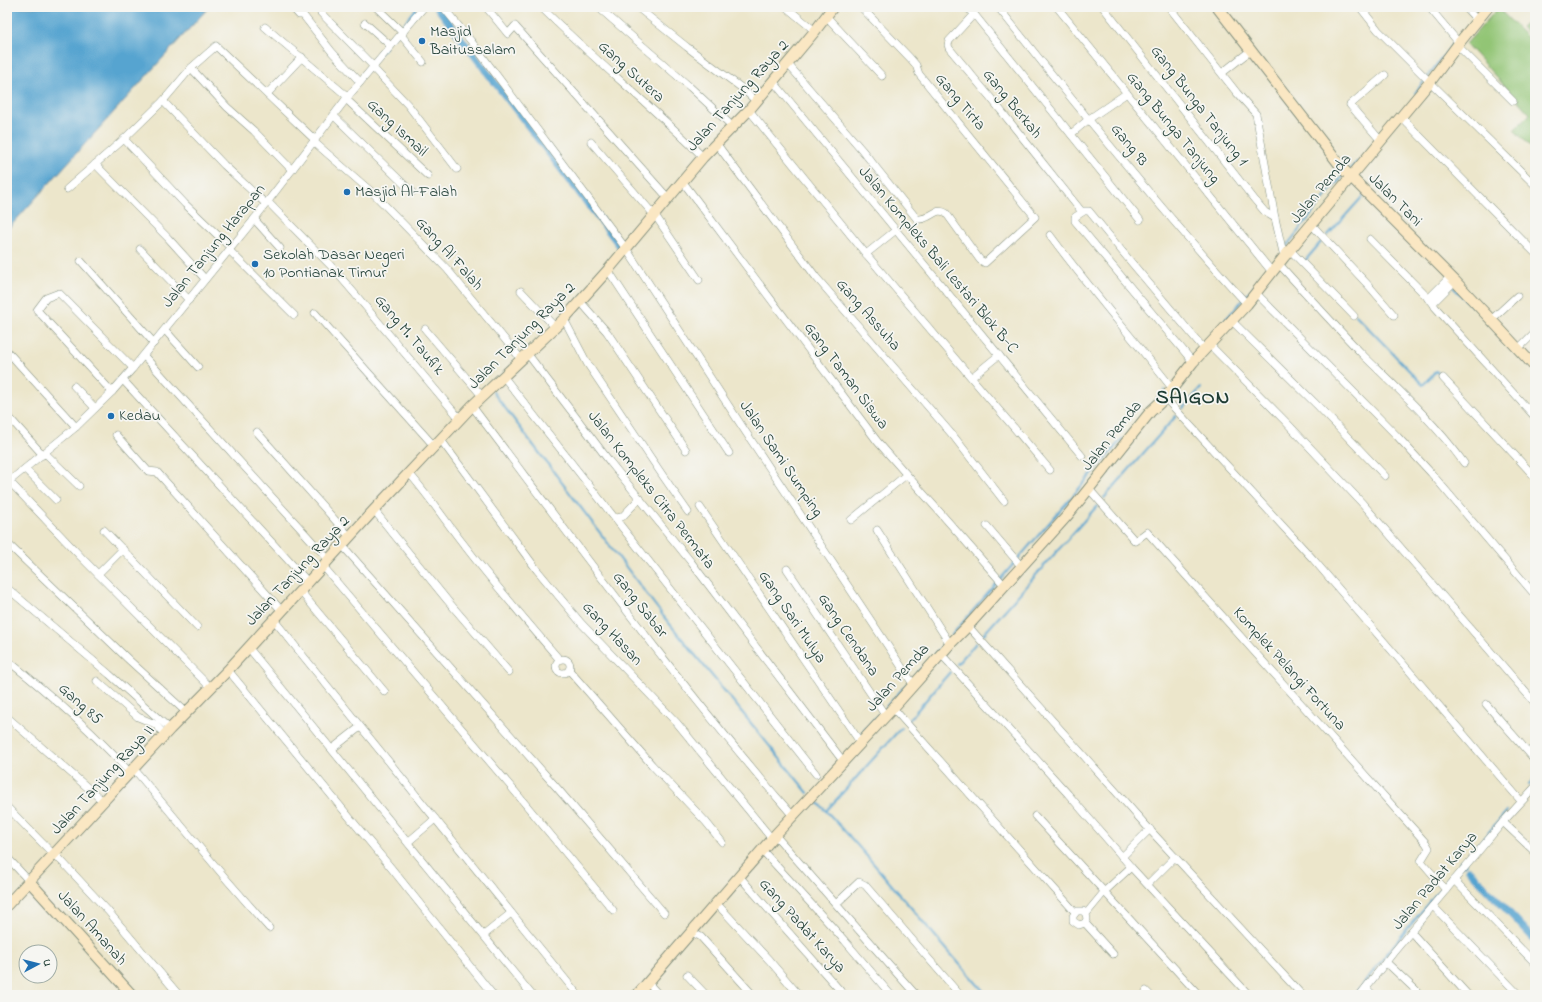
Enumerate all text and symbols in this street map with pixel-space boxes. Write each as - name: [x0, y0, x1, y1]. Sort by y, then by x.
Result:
- place label: Masjid Baitussalam: [429, 20, 515, 62]
- street label: Gang Sutera: [592, 35, 670, 109]
- street label: Jalan Tanjung Raya 2: [681, 35, 795, 157]
- marker: Masjid Baitussalam: [417, 36, 427, 46]
- street label: Gang Bunga Tanjung 1: [1146, 42, 1252, 170]
- street label: Gang Berkah: [976, 64, 1048, 144]
- street label: Gang Tirta: [929, 68, 991, 136]
- street label: Gang Bunga Tanjung: [1122, 68, 1224, 188]
- street label: Gang Ismail: [361, 93, 433, 163]
- street label: Gang 93: [1104, 118, 1154, 172]
- street label: Jalan Pemda: [1284, 149, 1358, 229]
- street label: Jalan Kompleks Bali Lestari Blok B-C: [852, 161, 1024, 359]
- street label: Jalan Tani: [1362, 167, 1428, 233]
- street label: Jalan Tanjung Harapan: [156, 179, 272, 313]
- place label: Masjid Al-Falah: [355, 180, 457, 204]
- marker: Masjid Al-Falah: [342, 187, 352, 197]
- street label: Gang Al Falah: [409, 212, 489, 296]
- place label: Sekolah Dasar Negeri 10 Pontianak Timur: [263, 243, 405, 285]
- marker: Sekolah Dasar Negeri 10 Pontianak Timur: [250, 259, 260, 269]
- street label: Gang Assuha: [830, 273, 906, 357]
- street label: Jalan Tanjung Raya 2: [463, 277, 581, 395]
- street label: Gang M. Taufik: [368, 289, 451, 381]
- street label: Gang Taman Siswa: [798, 317, 894, 435]
- district label: SAIGON: [1156, 384, 1230, 413]
- street label: Jalan Pemda: [1076, 395, 1148, 477]
- street label: Jalan Sami Sumping: [733, 396, 829, 522]
- place label: Kedau: [119, 404, 161, 428]
- street label: Jalan Kompleks Citra Permata: [581, 406, 721, 574]
- marker: Kedau: [106, 411, 116, 421]
- street label: Jalan Tanjung Raya 2: [240, 510, 356, 632]
- street label: Gang Sari Mulya: [752, 566, 832, 668]
- street label: Gang Sabar: [606, 567, 674, 643]
- street label: Gang Cendana: [811, 589, 885, 681]
- street label: Gang Hasan: [576, 596, 648, 672]
- street label: Komplek Pelangi Fortuna: [1227, 602, 1351, 736]
- street label: Jalan Pemda: [861, 638, 935, 718]
- street label: Gang 85: [52, 677, 108, 731]
- street label: Jalan Tanjung Raya II: [45, 719, 161, 841]
- street label: Jalan Padat Karya: [1386, 826, 1484, 936]
- street label: Gang Padat Karya: [753, 873, 851, 979]
- street label: Jalan Amanah: [51, 885, 133, 971]
- north arrow: [18, 944, 58, 984]
- text: U: [39, 958, 55, 967]

